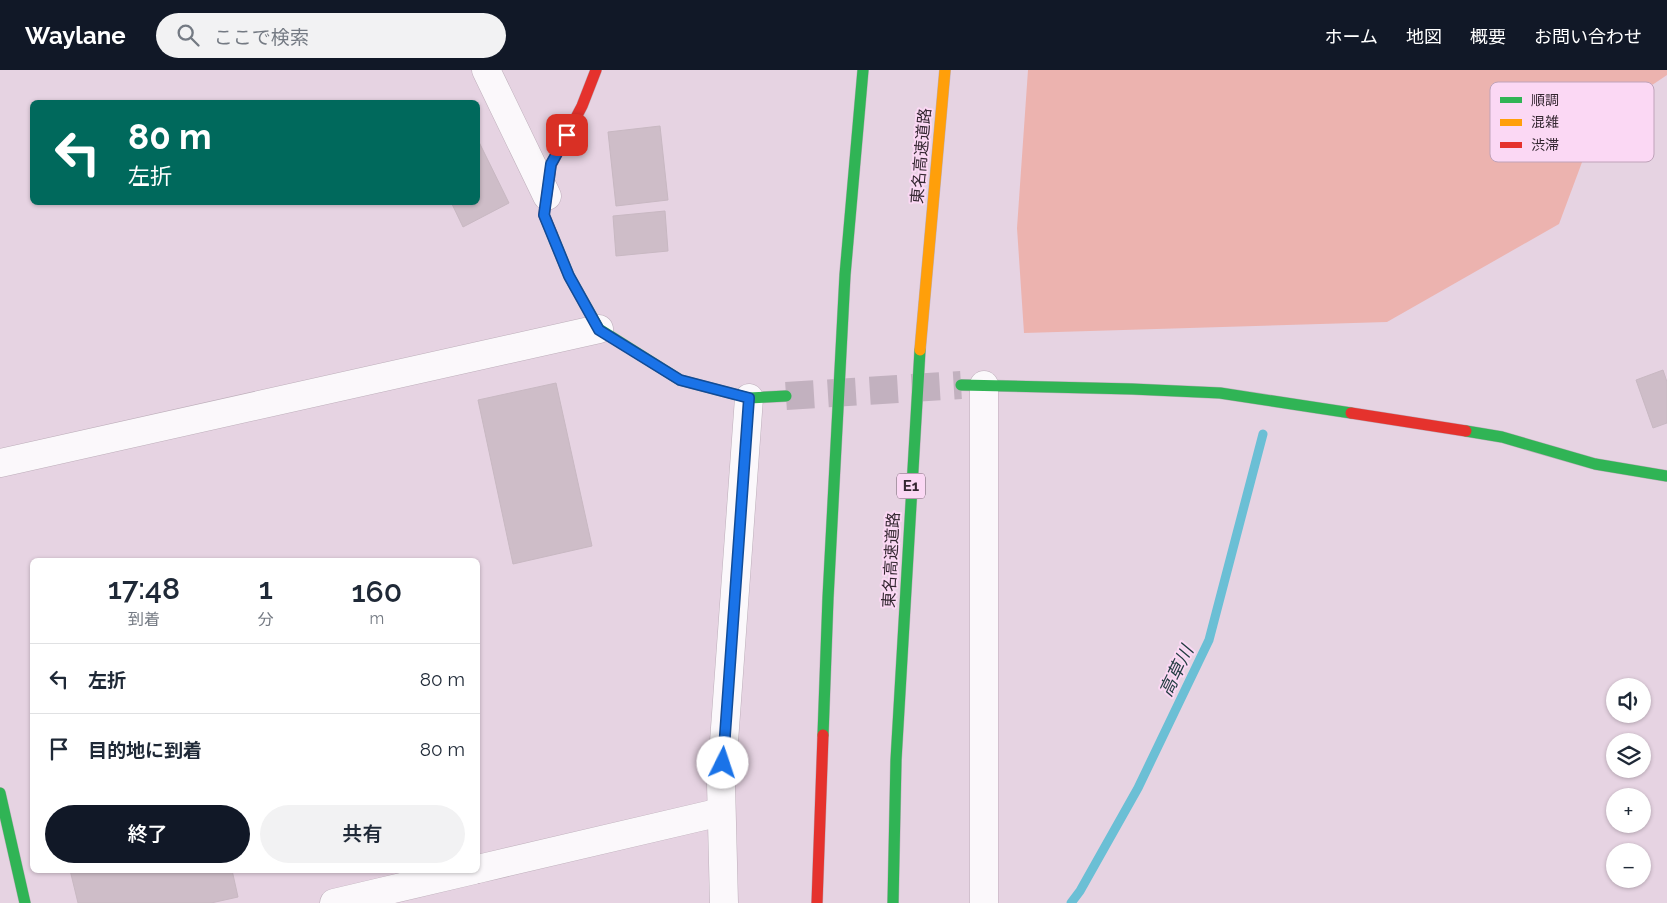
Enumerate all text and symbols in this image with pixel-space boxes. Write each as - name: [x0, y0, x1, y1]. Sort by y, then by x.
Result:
- search box: [156, 13, 506, 58]
- text: Waylane: [25, 21, 126, 50]
- icon: search: [174, 21, 202, 49]
- text: ここで検索: [214, 26, 309, 48]
- text: ホーム: [1325, 26, 1378, 47]
- text: 地図: [1406, 26, 1442, 47]
- text: 概要: [1470, 26, 1506, 47]
- text: お問い合わせ: [1534, 26, 1642, 47]
- legend: [1490, 82, 1654, 162]
- text: 順調: [1531, 92, 1559, 108]
- street label: 東名高速道路: [907, 107, 935, 205]
- pin: [546, 114, 588, 156]
- text: 混雑: [1531, 114, 1559, 130]
- text: 80 m: [128, 116, 212, 157]
- icon: left: [45, 120, 110, 185]
- icon: arrive: [553, 121, 581, 149]
- text: 渋滞: [1531, 137, 1559, 153]
- text: 左折: [128, 163, 172, 189]
- road number: E1: [897, 474, 925, 498]
- street label: 東名高速道路: [879, 512, 903, 608]
- text: 17:48: [108, 571, 180, 606]
- text: 1: [259, 571, 273, 606]
- text: 160: [351, 574, 402, 609]
- text: m: [370, 609, 384, 628]
- text: 到着: [128, 610, 160, 629]
- text: 分: [258, 610, 274, 629]
- water label: 高草川: [1155, 640, 1198, 700]
- icon: left: [45, 665, 73, 693]
- text: 80 m: [420, 668, 465, 690]
- text: 左折: [88, 669, 126, 691]
- map controls: [1606, 678, 1651, 888]
- button: sound: [1606, 678, 1651, 723]
- button: layers: [1606, 733, 1651, 778]
- icon: arrive: [45, 735, 73, 763]
- position arrow: [696, 736, 748, 788]
- text: 80 m: [420, 738, 465, 760]
- text: 目的地に到着: [88, 739, 202, 761]
- button: +: [1606, 788, 1651, 833]
- button: 終了: [45, 805, 250, 863]
- button: 共有: [260, 805, 465, 863]
- button: −: [1606, 843, 1651, 888]

